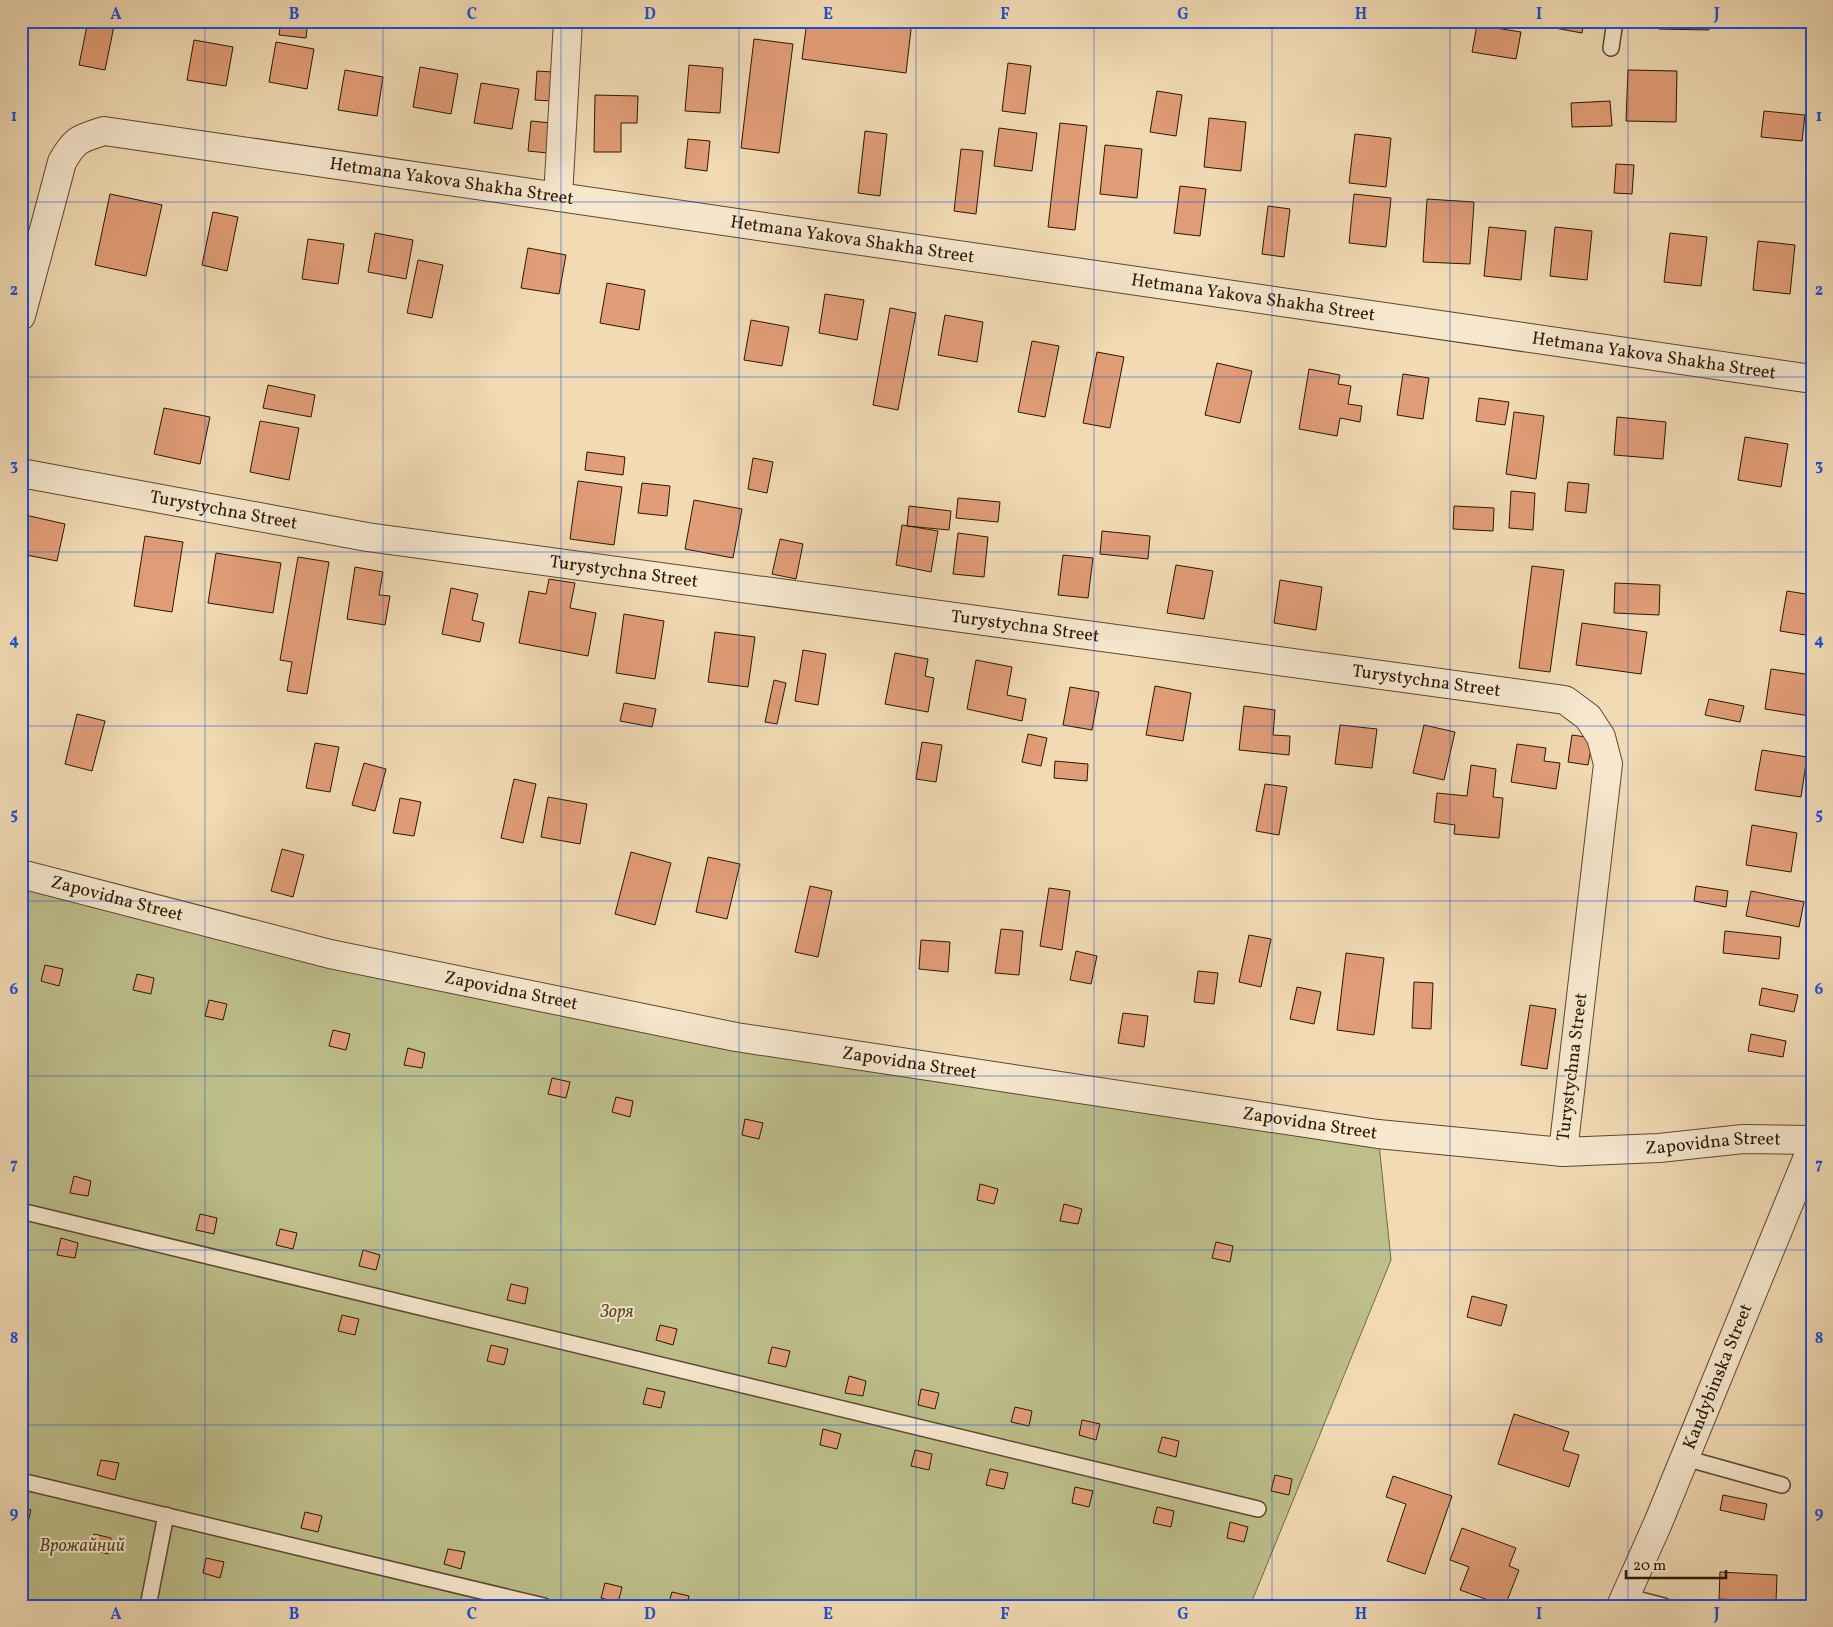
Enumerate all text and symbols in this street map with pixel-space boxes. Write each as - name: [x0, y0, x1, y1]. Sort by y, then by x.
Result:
- text: A: [110, 4, 122, 26]
- text: B: [289, 4, 300, 26]
- text: C: [467, 4, 477, 26]
- text: D: [644, 4, 656, 26]
- text: E: [823, 4, 833, 26]
- text: F: [1000, 4, 1010, 26]
- text: G: [1177, 4, 1189, 26]
- text: H: [1355, 4, 1367, 26]
- text: I: [1536, 4, 1542, 26]
- text: J: [1713, 4, 1720, 26]
- text: 1: [11, 106, 17, 128]
- text: 1: [1816, 106, 1822, 128]
- street label: Hetmana Yakova Shakha Street: [328, 151, 575, 212]
- street label: Hetmana Yakova Shakha Street: [729, 210, 976, 270]
- street label: Hetmana Yakova Shakha Street: [1129, 268, 1377, 328]
- text: 2: [10, 280, 18, 302]
- text: 2: [1815, 280, 1823, 302]
- street label: Hetmana Yakova Shakha Street: [1530, 326, 1778, 386]
- text: 3: [10, 455, 18, 477]
- text: 3: [1815, 455, 1823, 477]
- street label: Turystychna Street: [148, 485, 299, 536]
- street label: Turystychna Street: [548, 549, 700, 594]
- street label: Turystychna Street: [949, 604, 1101, 649]
- text: 4: [9, 630, 19, 652]
- text: 4: [1814, 630, 1824, 652]
- street label: Turystychna Street: [1351, 659, 1502, 704]
- text: 5: [10, 804, 18, 826]
- text: 5: [1815, 804, 1823, 826]
- street label: Zapovidna Street: [48, 870, 186, 928]
- street label: Zapovidna Street: [442, 965, 580, 1017]
- text: 6: [10, 979, 19, 1001]
- text: 6: [1815, 979, 1824, 1001]
- street label: Turystychna Street: [1551, 991, 1595, 1143]
- street label: Zapovidna Street: [840, 1041, 978, 1086]
- street label: Zapovidna Street: [1241, 1101, 1379, 1146]
- street label: Zapovidna Street: [1645, 1127, 1781, 1161]
- text: 7: [10, 1154, 18, 1176]
- text: 7: [1815, 1154, 1823, 1176]
- park label: Зоря: [599, 1300, 634, 1325]
- street label: Kandybinska Street: [1677, 1300, 1759, 1453]
- text: 8: [10, 1328, 18, 1350]
- text: 8: [1815, 1328, 1823, 1350]
- text: 9: [10, 1503, 19, 1525]
- text: 9: [1815, 1503, 1824, 1525]
- park label: Врожайний: [39, 1534, 125, 1559]
- scale bar: [1626, 1547, 1726, 1579]
- text: 20 m: [1633, 1556, 1666, 1577]
- text: A: [110, 1604, 122, 1626]
- text: B: [289, 1604, 300, 1626]
- text: C: [467, 1604, 477, 1626]
- text: D: [644, 1604, 656, 1626]
- text: E: [823, 1604, 833, 1626]
- text: F: [1000, 1604, 1010, 1626]
- text: G: [1177, 1604, 1189, 1626]
- text: H: [1355, 1604, 1367, 1626]
- text: I: [1536, 1604, 1542, 1626]
- text: J: [1713, 1604, 1720, 1626]

